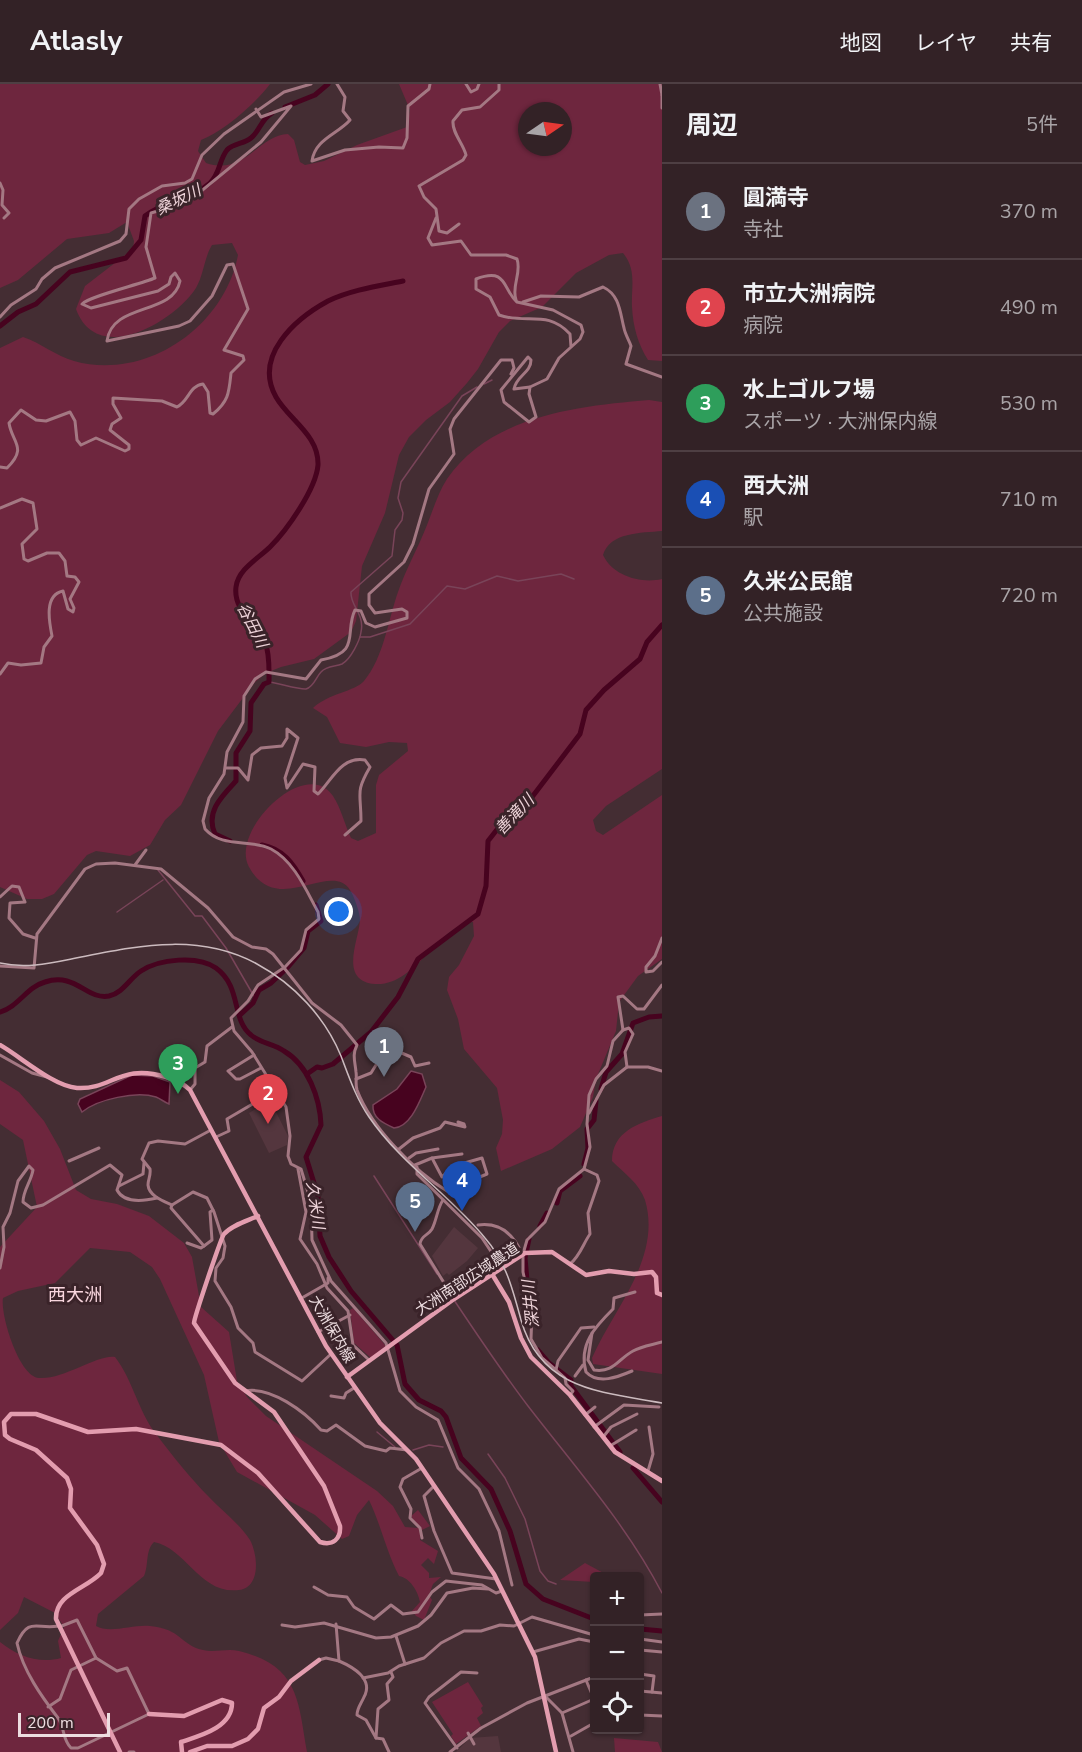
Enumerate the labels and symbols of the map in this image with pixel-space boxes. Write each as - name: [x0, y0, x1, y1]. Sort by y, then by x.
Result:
- north arrow: [518, 102, 572, 156]
- water label: 桑坂川: [152, 179, 207, 220]
- water label: 谷田川: [231, 599, 274, 654]
- water label: 善滝川: [490, 788, 541, 840]
- your location: [324, 897, 353, 926]
- pin: 1: [364, 1028, 404, 1077]
- pin: 3: [158, 1044, 198, 1094]
- pin: 2: [248, 1074, 288, 1124]
- pin: 4: [442, 1162, 482, 1211]
- water label: 久米川: [301, 1180, 330, 1232]
- pin: 5: [396, 1182, 434, 1232]
- street label: 大洲南部広域農道: [411, 1238, 523, 1320]
- water label: 深井川: [517, 1277, 544, 1329]
- district label: 西大洲: [48, 1283, 102, 1307]
- street label: 大洲保内線: [305, 1292, 359, 1366]
- scale bar: [18, 1710, 110, 1738]

